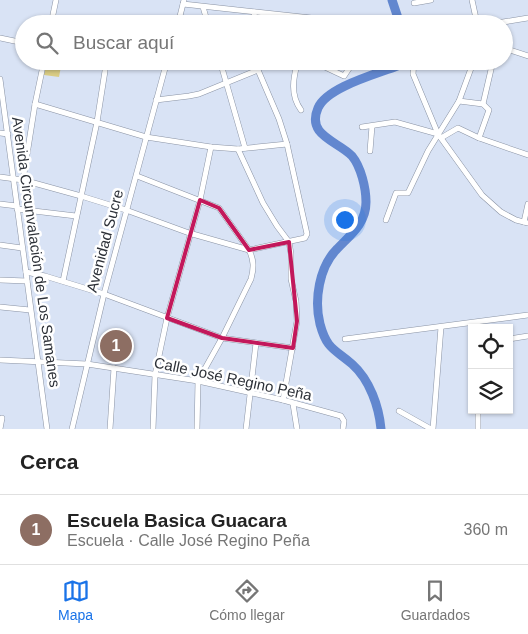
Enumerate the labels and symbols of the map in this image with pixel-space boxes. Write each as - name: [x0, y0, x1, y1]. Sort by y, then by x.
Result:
- street label: Avenida Circunvalación de Los Samanes: [9, 115, 64, 388]
- street label: Avenidad Sucre: [83, 188, 126, 294]
- your location: [332, 207, 358, 233]
- pin: 1: [100, 327, 132, 365]
- street label: Calle José Regino Peña: [153, 353, 314, 404]

